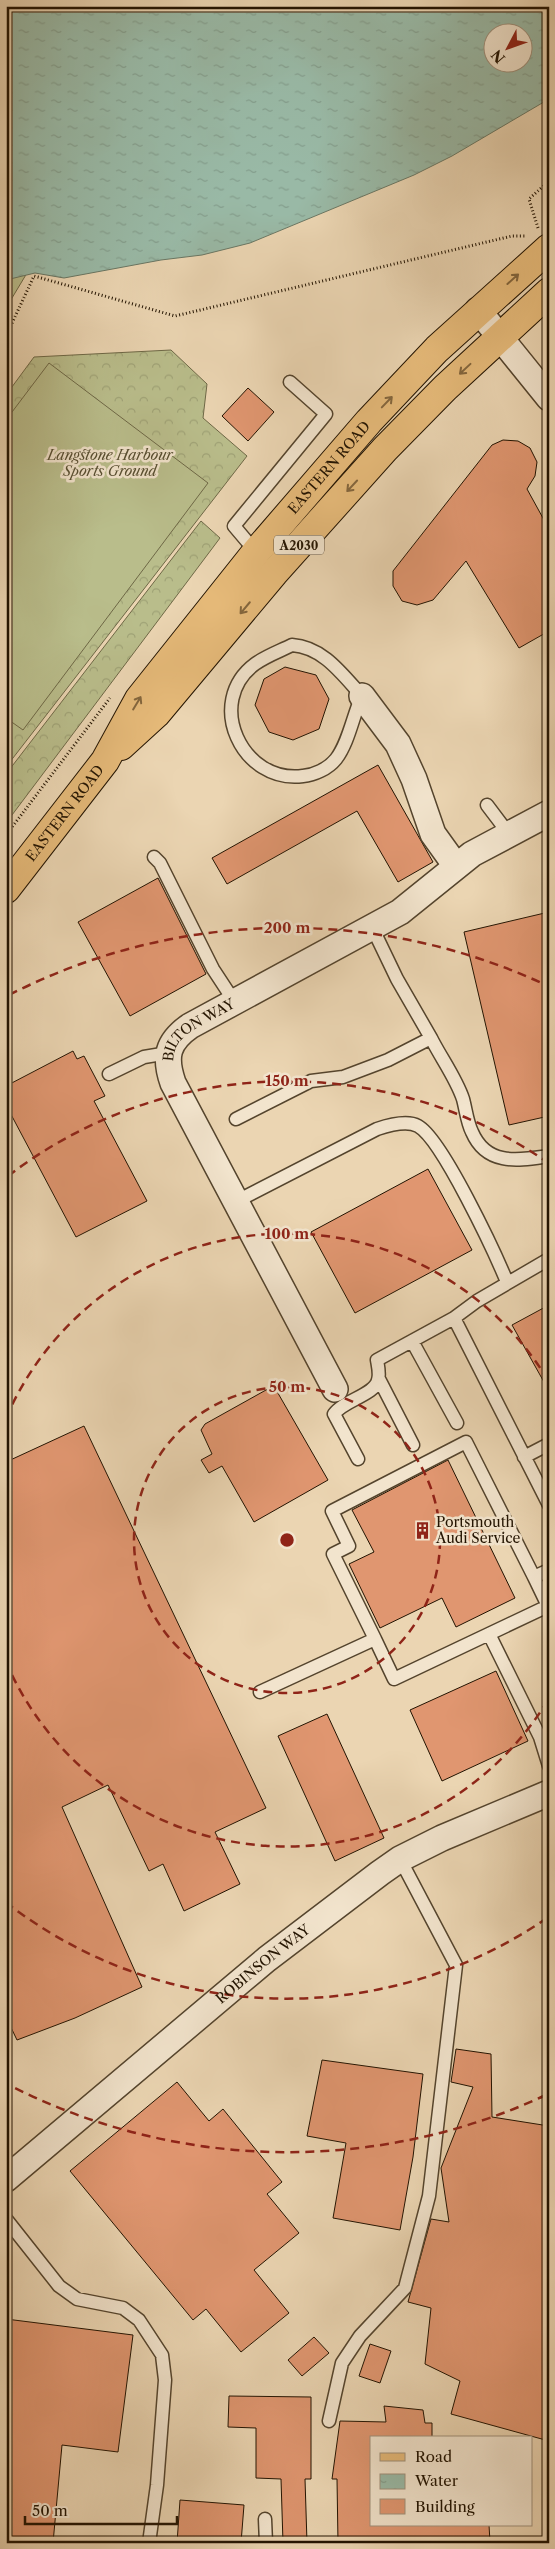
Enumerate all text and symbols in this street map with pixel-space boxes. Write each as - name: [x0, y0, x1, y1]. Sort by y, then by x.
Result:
- north arrow: [482, 22, 532, 72]
- text: N: [487, 46, 509, 67]
- one-way arrow: [507, 273, 520, 285]
- one-way arrow: [458, 363, 471, 375]
- one-way arrow: [381, 395, 393, 408]
- street label: EASTERN ROAD: [284, 417, 374, 518]
- park label: Langstone Harbour Sports Ground: [46, 446, 174, 480]
- one-way arrow: [346, 479, 358, 492]
- road number: A2030: [274, 536, 324, 554]
- one-way arrow: [239, 601, 250, 614]
- one-way arrow: [133, 696, 143, 710]
- street label: EASTERN ROAD: [22, 761, 108, 865]
- text: 200 m: [264, 918, 310, 937]
- street label: BILTON WAY: [159, 994, 239, 1062]
- text: 150 m: [265, 1071, 309, 1090]
- text: 100 m: [265, 1224, 309, 1243]
- text: 50 m: [269, 1377, 305, 1396]
- place label: Portsmouth Audi Service: [435, 1513, 521, 1547]
- building icon: Portsmouth Audi Service: [412, 1520, 432, 1540]
- centre of rings: [278, 1531, 296, 1549]
- street label: ROBINSON WAY: [212, 1920, 315, 2007]
- legend: [370, 2436, 532, 2526]
- text: Road: [415, 2447, 452, 2466]
- text: Water: [414, 2471, 459, 2490]
- scale bar: [25, 2494, 178, 2526]
- text: Building: [415, 2497, 475, 2516]
- text: 50 m: [32, 2501, 68, 2520]

